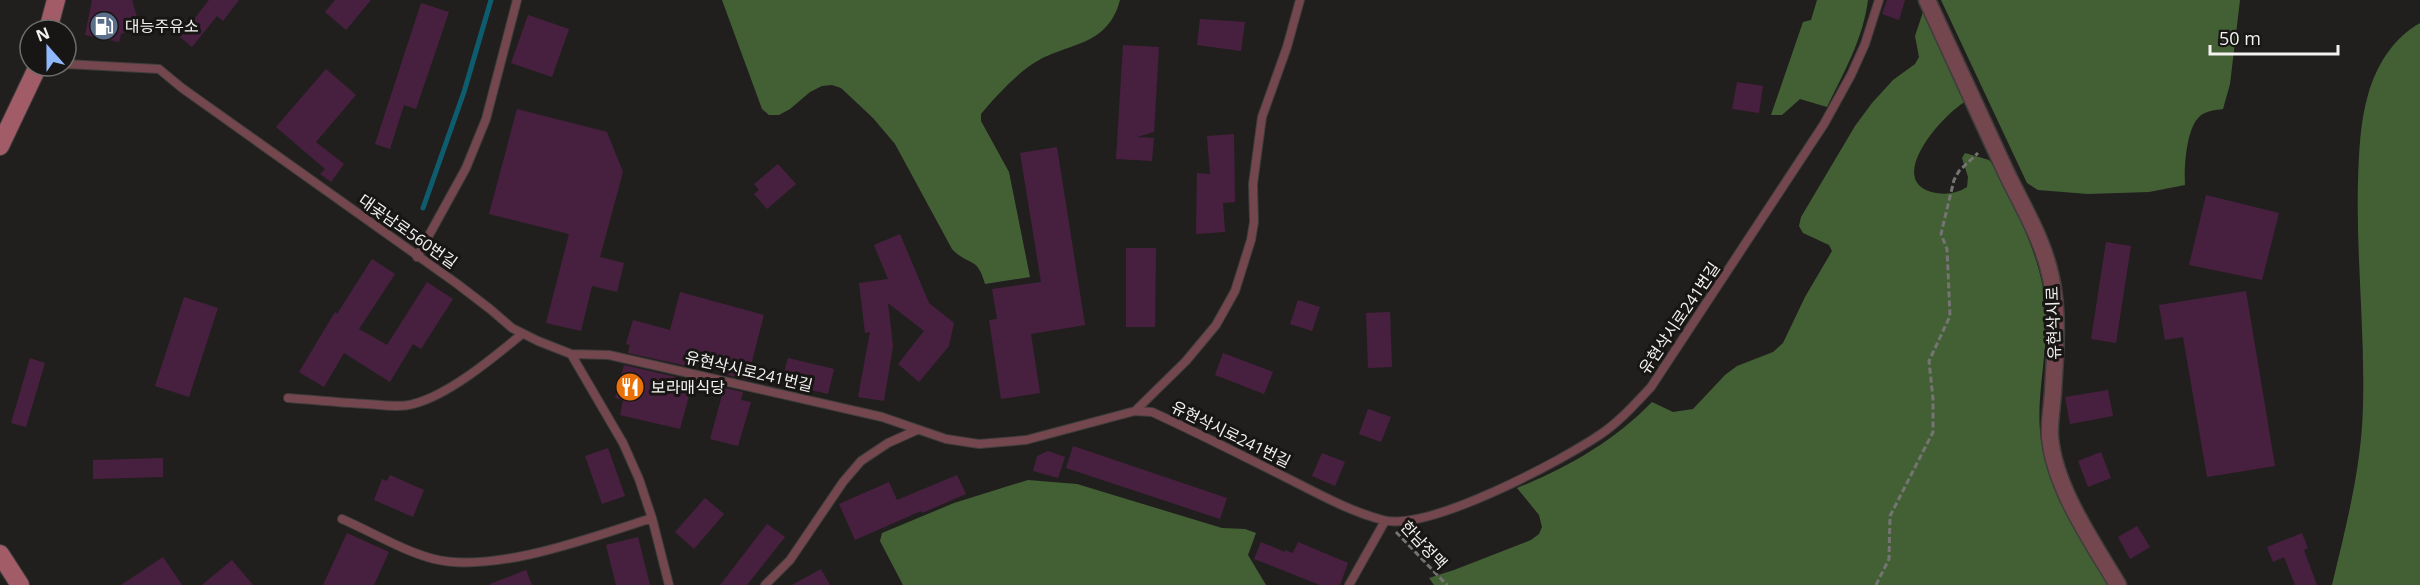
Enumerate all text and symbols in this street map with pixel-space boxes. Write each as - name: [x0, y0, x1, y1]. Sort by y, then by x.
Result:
- fuel station icon: 대능주유소: [88, 10, 120, 42]
- place label: 대능주유소: [125, 15, 199, 37]
- north arrow: [18, 18, 78, 78]
- scale bar: [2210, 18, 2338, 56]
- text: N: [33, 21, 53, 47]
- text: 50 m: [2219, 26, 2261, 50]
- street label: 대곶남로560번길: [354, 189, 462, 273]
- street label: 유현삭시로241번길: [1633, 258, 1725, 378]
- street label: 유현삭시로: [2041, 286, 2065, 360]
- street label: 유현삭시로241번길: [683, 346, 815, 396]
- restaurant icon: 보라매식당: [614, 371, 646, 403]
- place label: 보라매식당: [651, 376, 725, 398]
- street label: 유현삭시로241번길: [1168, 396, 1294, 472]
- street label: 한남정맥: [1396, 516, 1452, 574]

